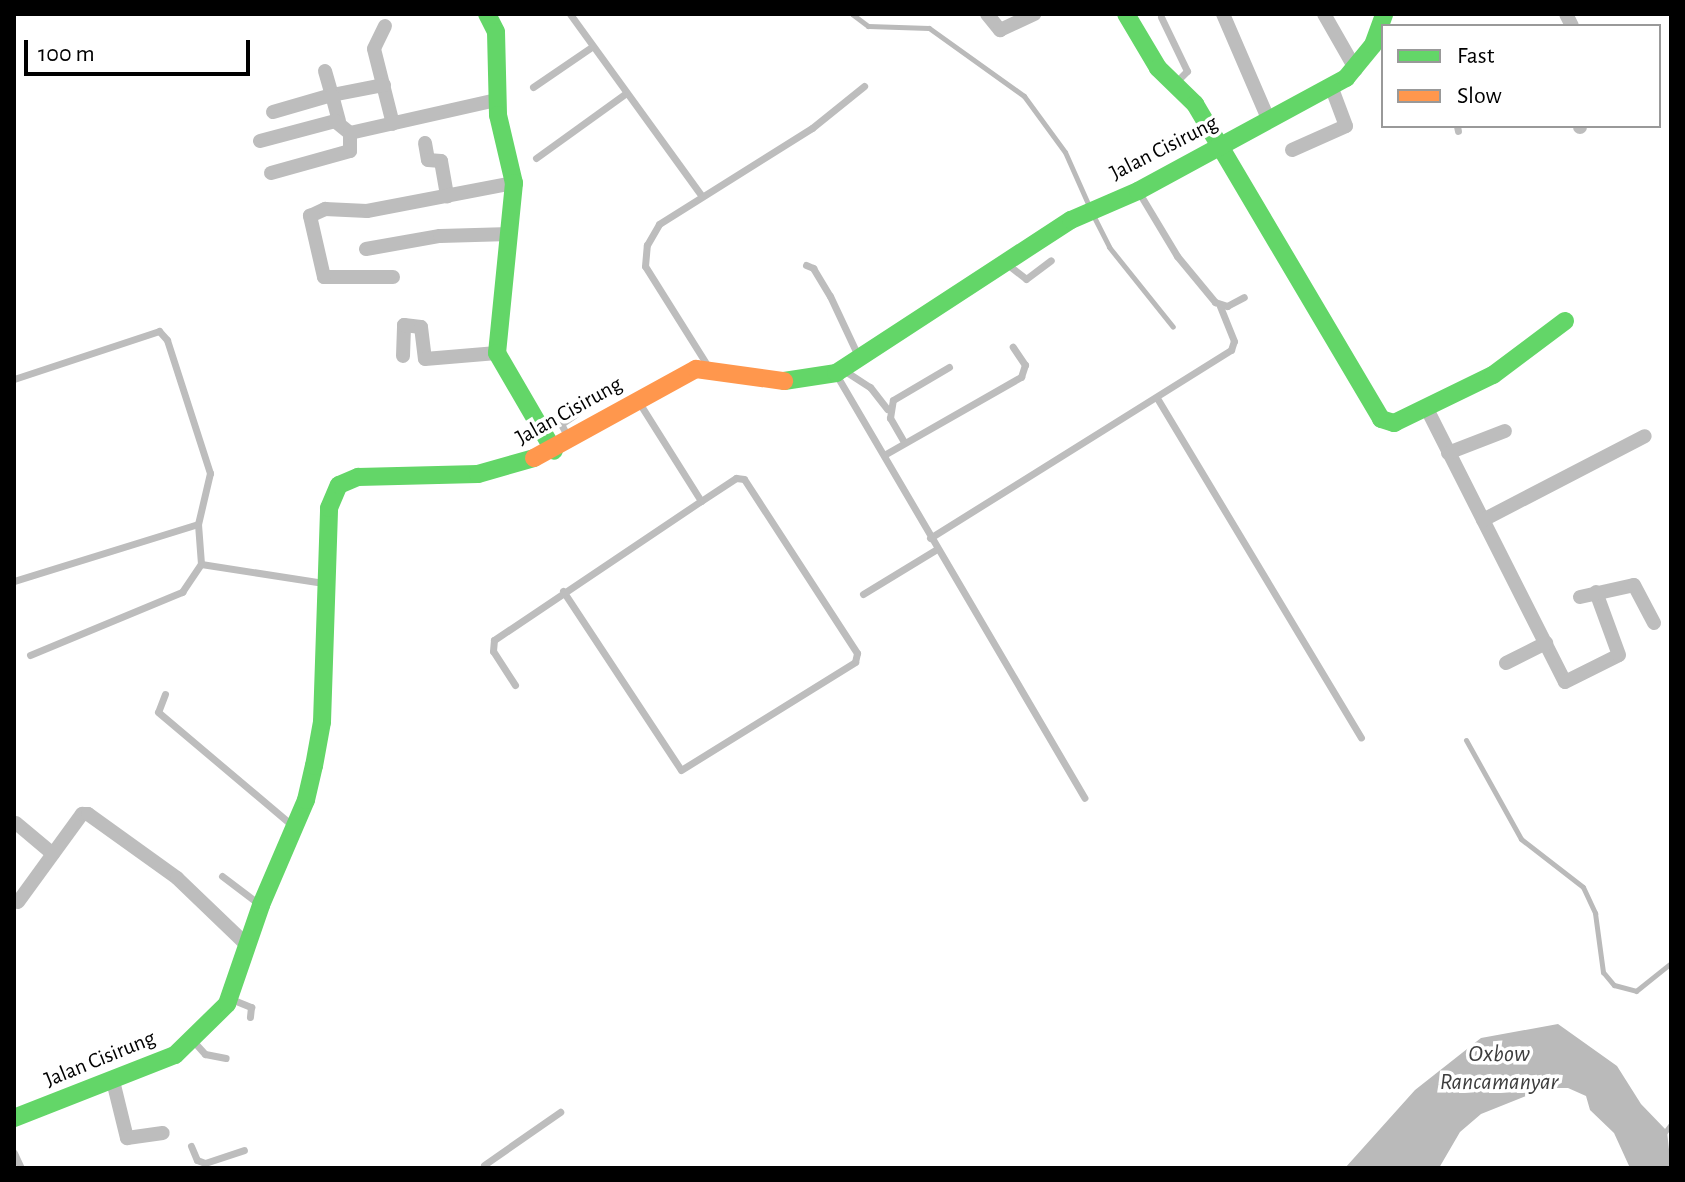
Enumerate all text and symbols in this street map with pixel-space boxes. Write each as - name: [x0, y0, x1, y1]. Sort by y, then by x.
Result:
- scale bar: [28, 24, 254, 74]
- legend: [1381, 24, 1661, 128]
- text: 100 m: [38, 42, 95, 66]
- text: Fast: [1457, 44, 1494, 68]
- text: Slow: [1457, 84, 1502, 108]
- street label: Jalan Cisirung: [1106, 110, 1222, 186]
- street label: Jalan Cisirung: [511, 371, 627, 451]
- street label: Jalan Cisirung: [41, 1025, 159, 1093]
- water label: Oxbow Rancamanyar: [1440, 1041, 1558, 1097]

